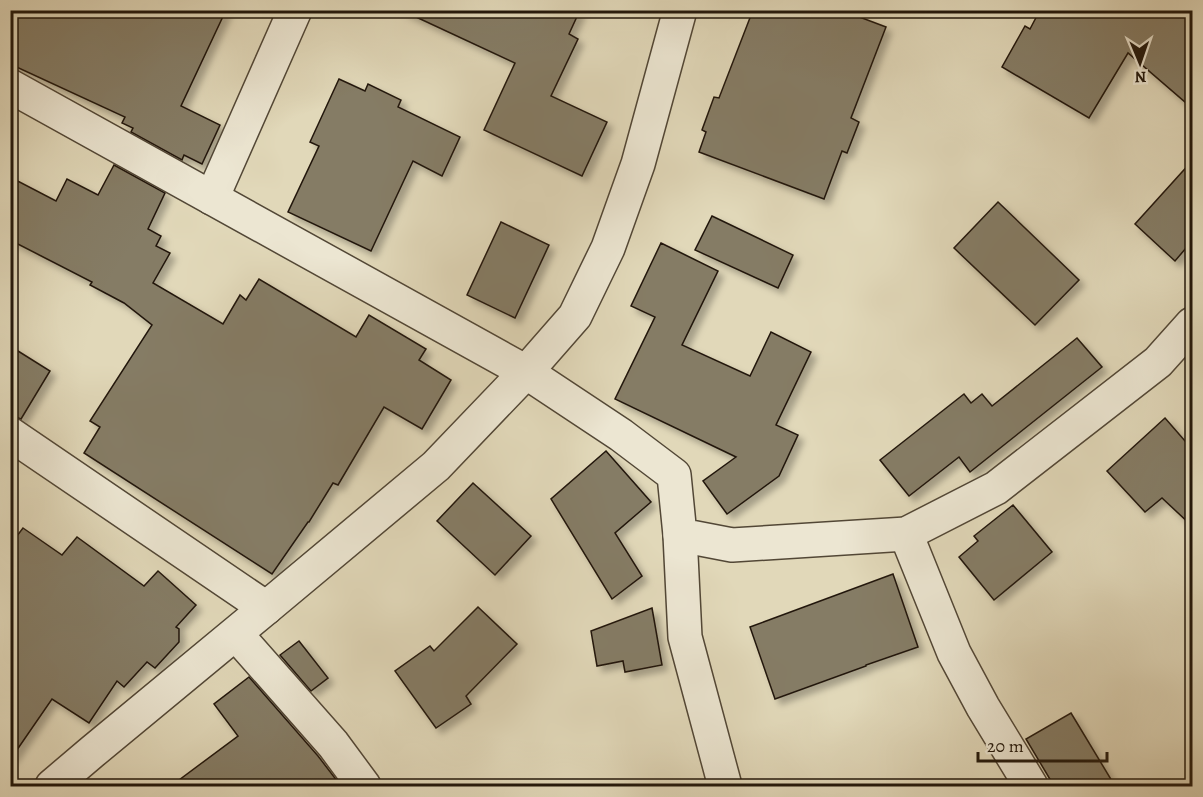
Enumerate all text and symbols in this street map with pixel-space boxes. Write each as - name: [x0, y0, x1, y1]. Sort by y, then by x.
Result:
- north arrow: [1110, 33, 1170, 93]
- text: N: [1134, 66, 1147, 88]
- scale bar: [978, 725, 1107, 763]
- text: 20 m: [987, 734, 1024, 758]

